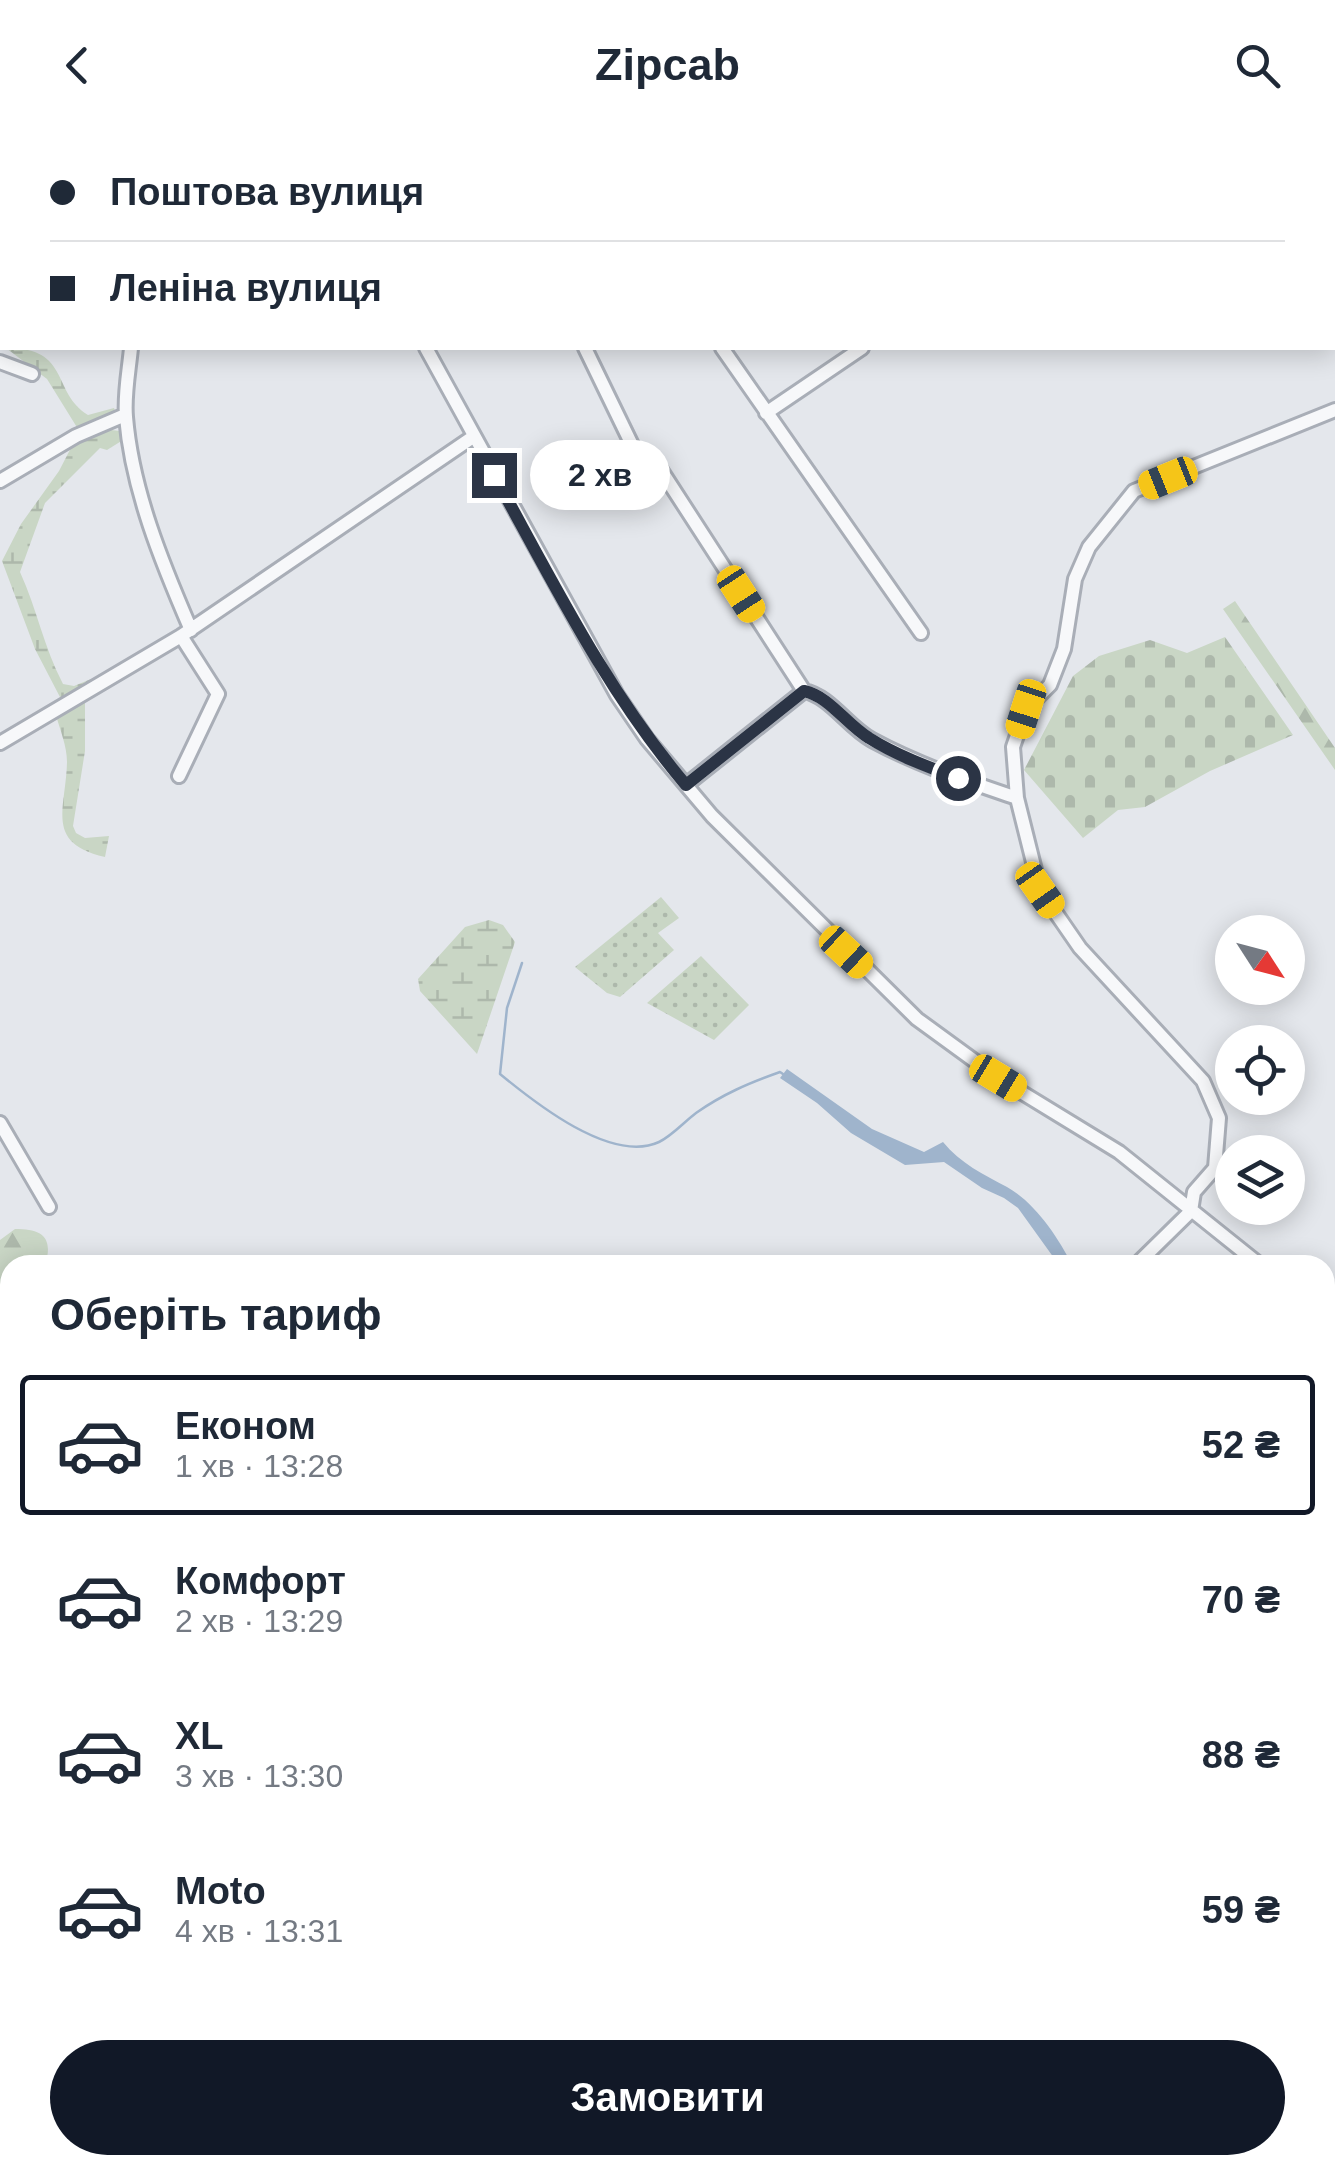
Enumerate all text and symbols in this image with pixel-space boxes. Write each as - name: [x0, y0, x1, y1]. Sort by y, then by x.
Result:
- icon: back: [50, 38, 105, 93]
- icon: search: [1230, 38, 1285, 93]
- text: Zipcab: [595, 39, 740, 90]
- text: Поштова вулиця: [110, 171, 424, 213]
- text: Леніна вулиця: [110, 267, 382, 309]
- callout: 2 хв: [529, 440, 669, 510]
- route end: [472, 453, 517, 498]
- car: [1135, 453, 1201, 503]
- text: 2 хв: [568, 457, 632, 493]
- car: [712, 561, 770, 627]
- car: [1002, 676, 1050, 742]
- route start: [936, 756, 981, 801]
- car: [1011, 857, 1069, 923]
- north arrow: [1215, 915, 1305, 1005]
- map controls: [1215, 915, 1305, 1225]
- car: [814, 921, 878, 983]
- button: locate: [1215, 1025, 1305, 1115]
- car: [965, 1050, 1031, 1106]
- button: layers: [1215, 1135, 1305, 1225]
- text: Оберіть тариф: [50, 1289, 382, 1340]
- icon: car: [55, 1400, 145, 1490]
- text: Економ: [175, 1405, 316, 1447]
- text: 52 ₴: [1202, 1424, 1280, 1466]
- text: 1 хв · 13:28: [175, 1448, 343, 1484]
- icon: car: [55, 1555, 145, 1645]
- text: Комфорт: [175, 1560, 346, 1602]
- text: 70 ₴: [1202, 1579, 1280, 1621]
- text: 2 хв · 13:29: [175, 1603, 343, 1639]
- icon: car: [55, 1710, 145, 1800]
- text: XL: [175, 1715, 224, 1757]
- text: 88 ₴: [1202, 1734, 1280, 1776]
- text: 3 хв · 13:30: [175, 1758, 343, 1794]
- icon: car: [55, 1865, 145, 1955]
- text: Moto: [175, 1870, 266, 1912]
- text: 59 ₴: [1202, 1889, 1280, 1931]
- text: 4 хв · 13:31: [175, 1913, 343, 1949]
- button: Замовити: [50, 2040, 1285, 2155]

